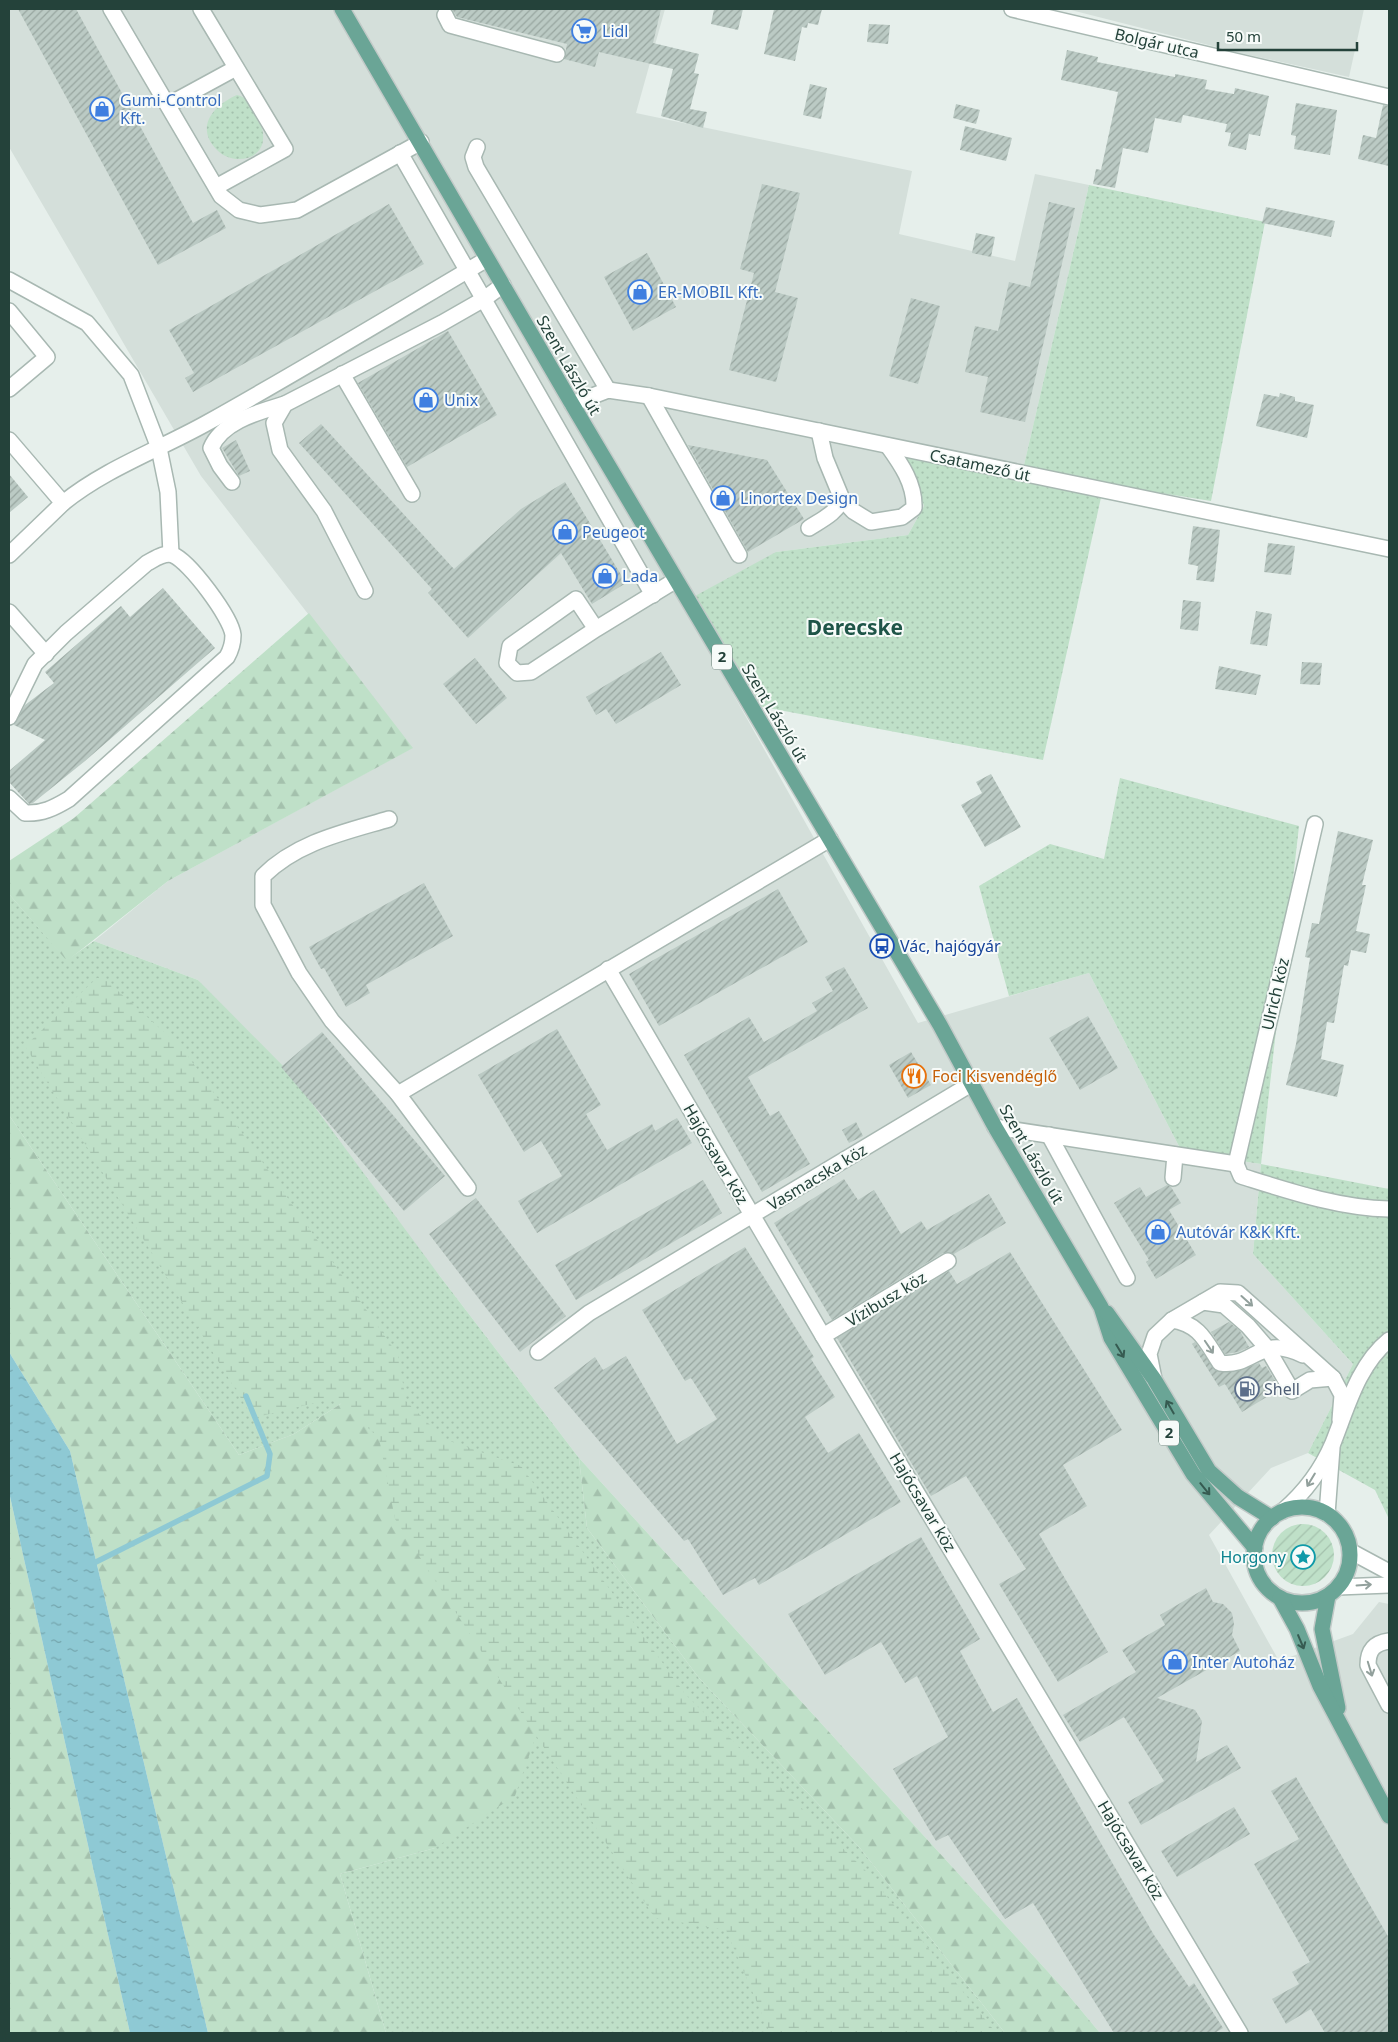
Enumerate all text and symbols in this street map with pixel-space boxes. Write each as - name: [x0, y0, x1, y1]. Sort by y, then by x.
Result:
- supermarket icon: Lidl: [571, 18, 597, 44]
- place label: Lidl: [602, 20, 628, 42]
- scale bar: [1218, 20, 1357, 52]
- street label: Bolgár utca: [1113, 23, 1201, 63]
- text: 50 m: [1226, 26, 1261, 46]
- place label: Gumi-Control Kft.: [120, 89, 221, 129]
- shop icon: Gumi-Control Kft.: [89, 96, 115, 122]
- shop icon: ER-MOBIL Kft.: [627, 279, 653, 305]
- place label: ER-MOBIL Kft.: [658, 281, 763, 303]
- street label: Szent László út: [532, 311, 606, 419]
- shop icon: Unix: [413, 387, 439, 413]
- place label: Unix: [444, 389, 479, 411]
- street label: Csatamező út: [928, 444, 1033, 486]
- shop icon: Linortex Design: [710, 485, 736, 511]
- place label: Linortex Design: [740, 487, 858, 509]
- shop icon: Peugeot: [552, 519, 578, 545]
- place label: Peugeot: [582, 521, 645, 543]
- shop icon: Lada: [592, 563, 618, 589]
- place label: Lada: [622, 565, 658, 587]
- district label: Derecske: [807, 613, 903, 641]
- road number: 2: [712, 644, 732, 670]
- street label: Szent László út: [737, 660, 813, 767]
- bus stop icon: Vác, hajógyár: [869, 933, 895, 959]
- place label: Vác, hajógyár: [900, 935, 1001, 957]
- street label: Ulrich köz: [1256, 956, 1294, 1032]
- restaurant icon: Foci Kisvendéglő: [901, 1063, 927, 1089]
- place label: Foci Kisvendéglő: [932, 1065, 1057, 1087]
- street label: Hajócsavar köz: [678, 1100, 754, 1208]
- street label: Szent László út: [995, 1100, 1069, 1208]
- street label: Vasmacska köz: [763, 1139, 871, 1215]
- shop icon: Autóvár K&K Kft.: [1145, 1219, 1171, 1245]
- place label: Autóvár K&K Kft.: [1176, 1221, 1300, 1243]
- street label: Vízibusz köz: [842, 1266, 930, 1332]
- one-way arrow: [1240, 1295, 1253, 1307]
- one-way arrow: [1204, 1340, 1214, 1354]
- one-way arrow: [1115, 1344, 1125, 1358]
- fuel station icon: Shell: [1234, 1376, 1260, 1402]
- place label: Shell: [1264, 1378, 1300, 1400]
- one-way arrow: [1164, 1400, 1174, 1414]
- road number: 2: [1159, 1420, 1179, 1446]
- street label: Hajócsavar köz: [885, 1448, 961, 1556]
- one-way arrow: [1305, 1473, 1315, 1487]
- one-way arrow: [1200, 1482, 1211, 1495]
- place icon: Horgony: [1290, 1544, 1316, 1570]
- place label: Horgony: [1220, 1546, 1287, 1568]
- one-way arrow: [1356, 1580, 1372, 1590]
- one-way arrow: [1297, 1634, 1307, 1649]
- shop icon: Inter Autoház: [1162, 1649, 1188, 1675]
- place label: Inter Autoház: [1192, 1651, 1295, 1673]
- one-way arrow: [1366, 1661, 1376, 1677]
- street label: Hajócsavar köz: [1093, 1796, 1169, 1904]

